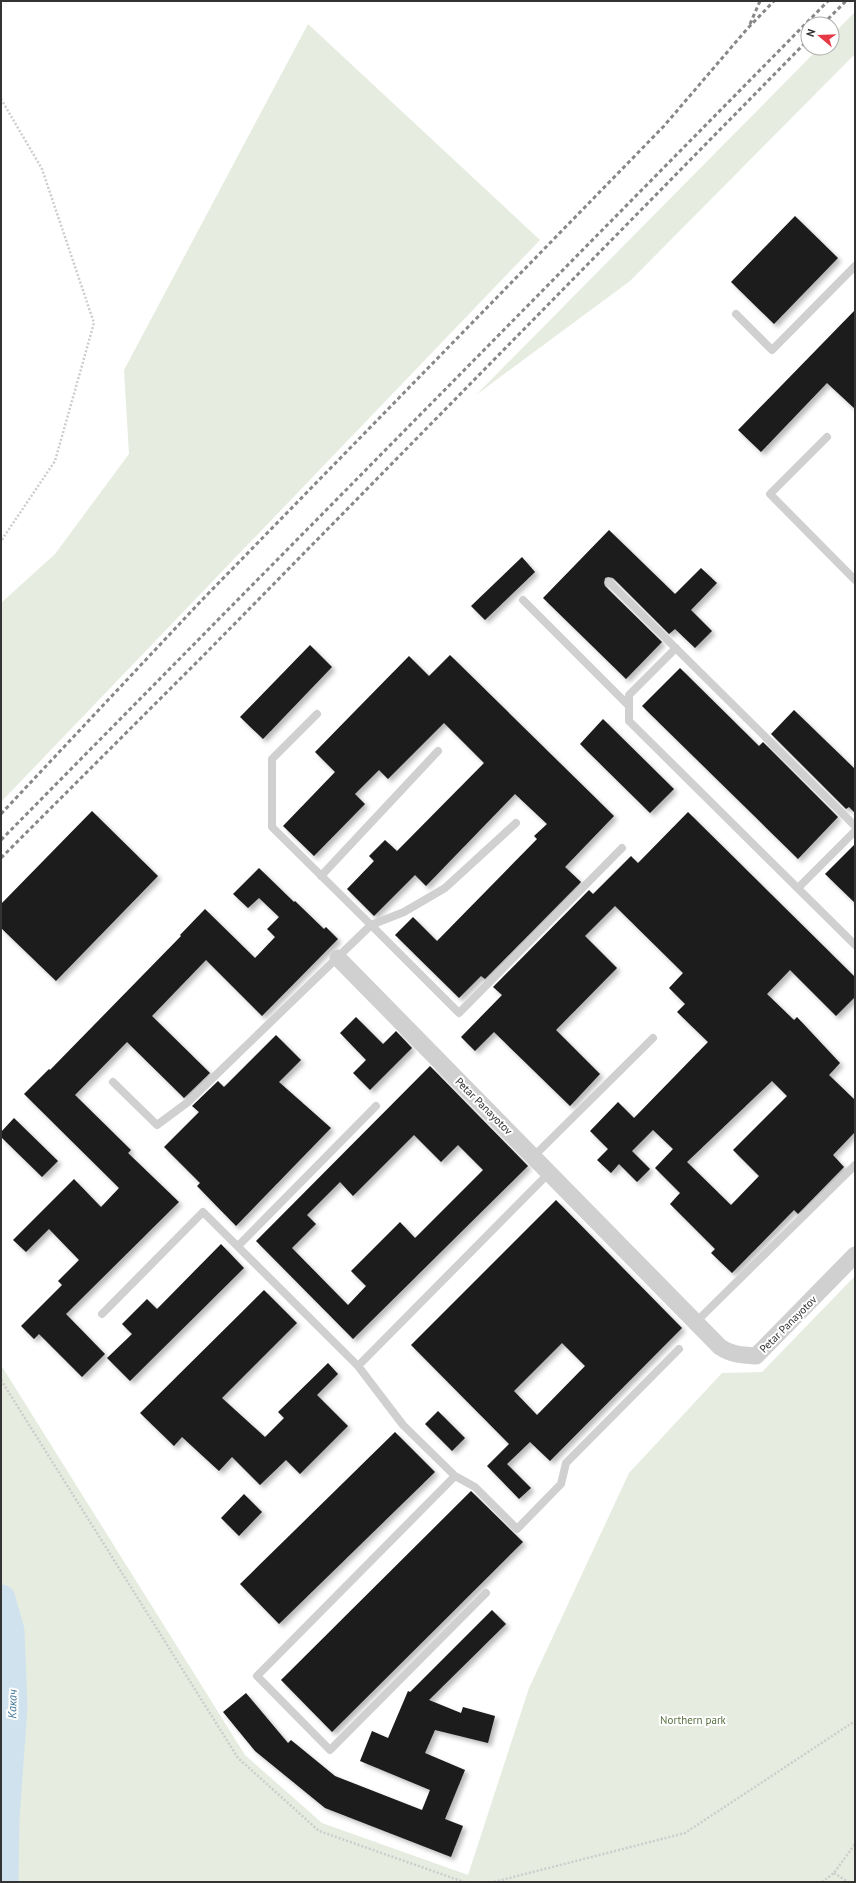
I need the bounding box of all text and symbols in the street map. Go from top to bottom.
north arrow [800,16,840,56]
text: N [803,27,818,38]
street label: Petar Panayotov [452,1074,516,1138]
street label: Petar Panayotov [756,1292,820,1356]
water label: Какач [4,1689,20,1719]
park label: Northern park [660,1713,727,1727]

